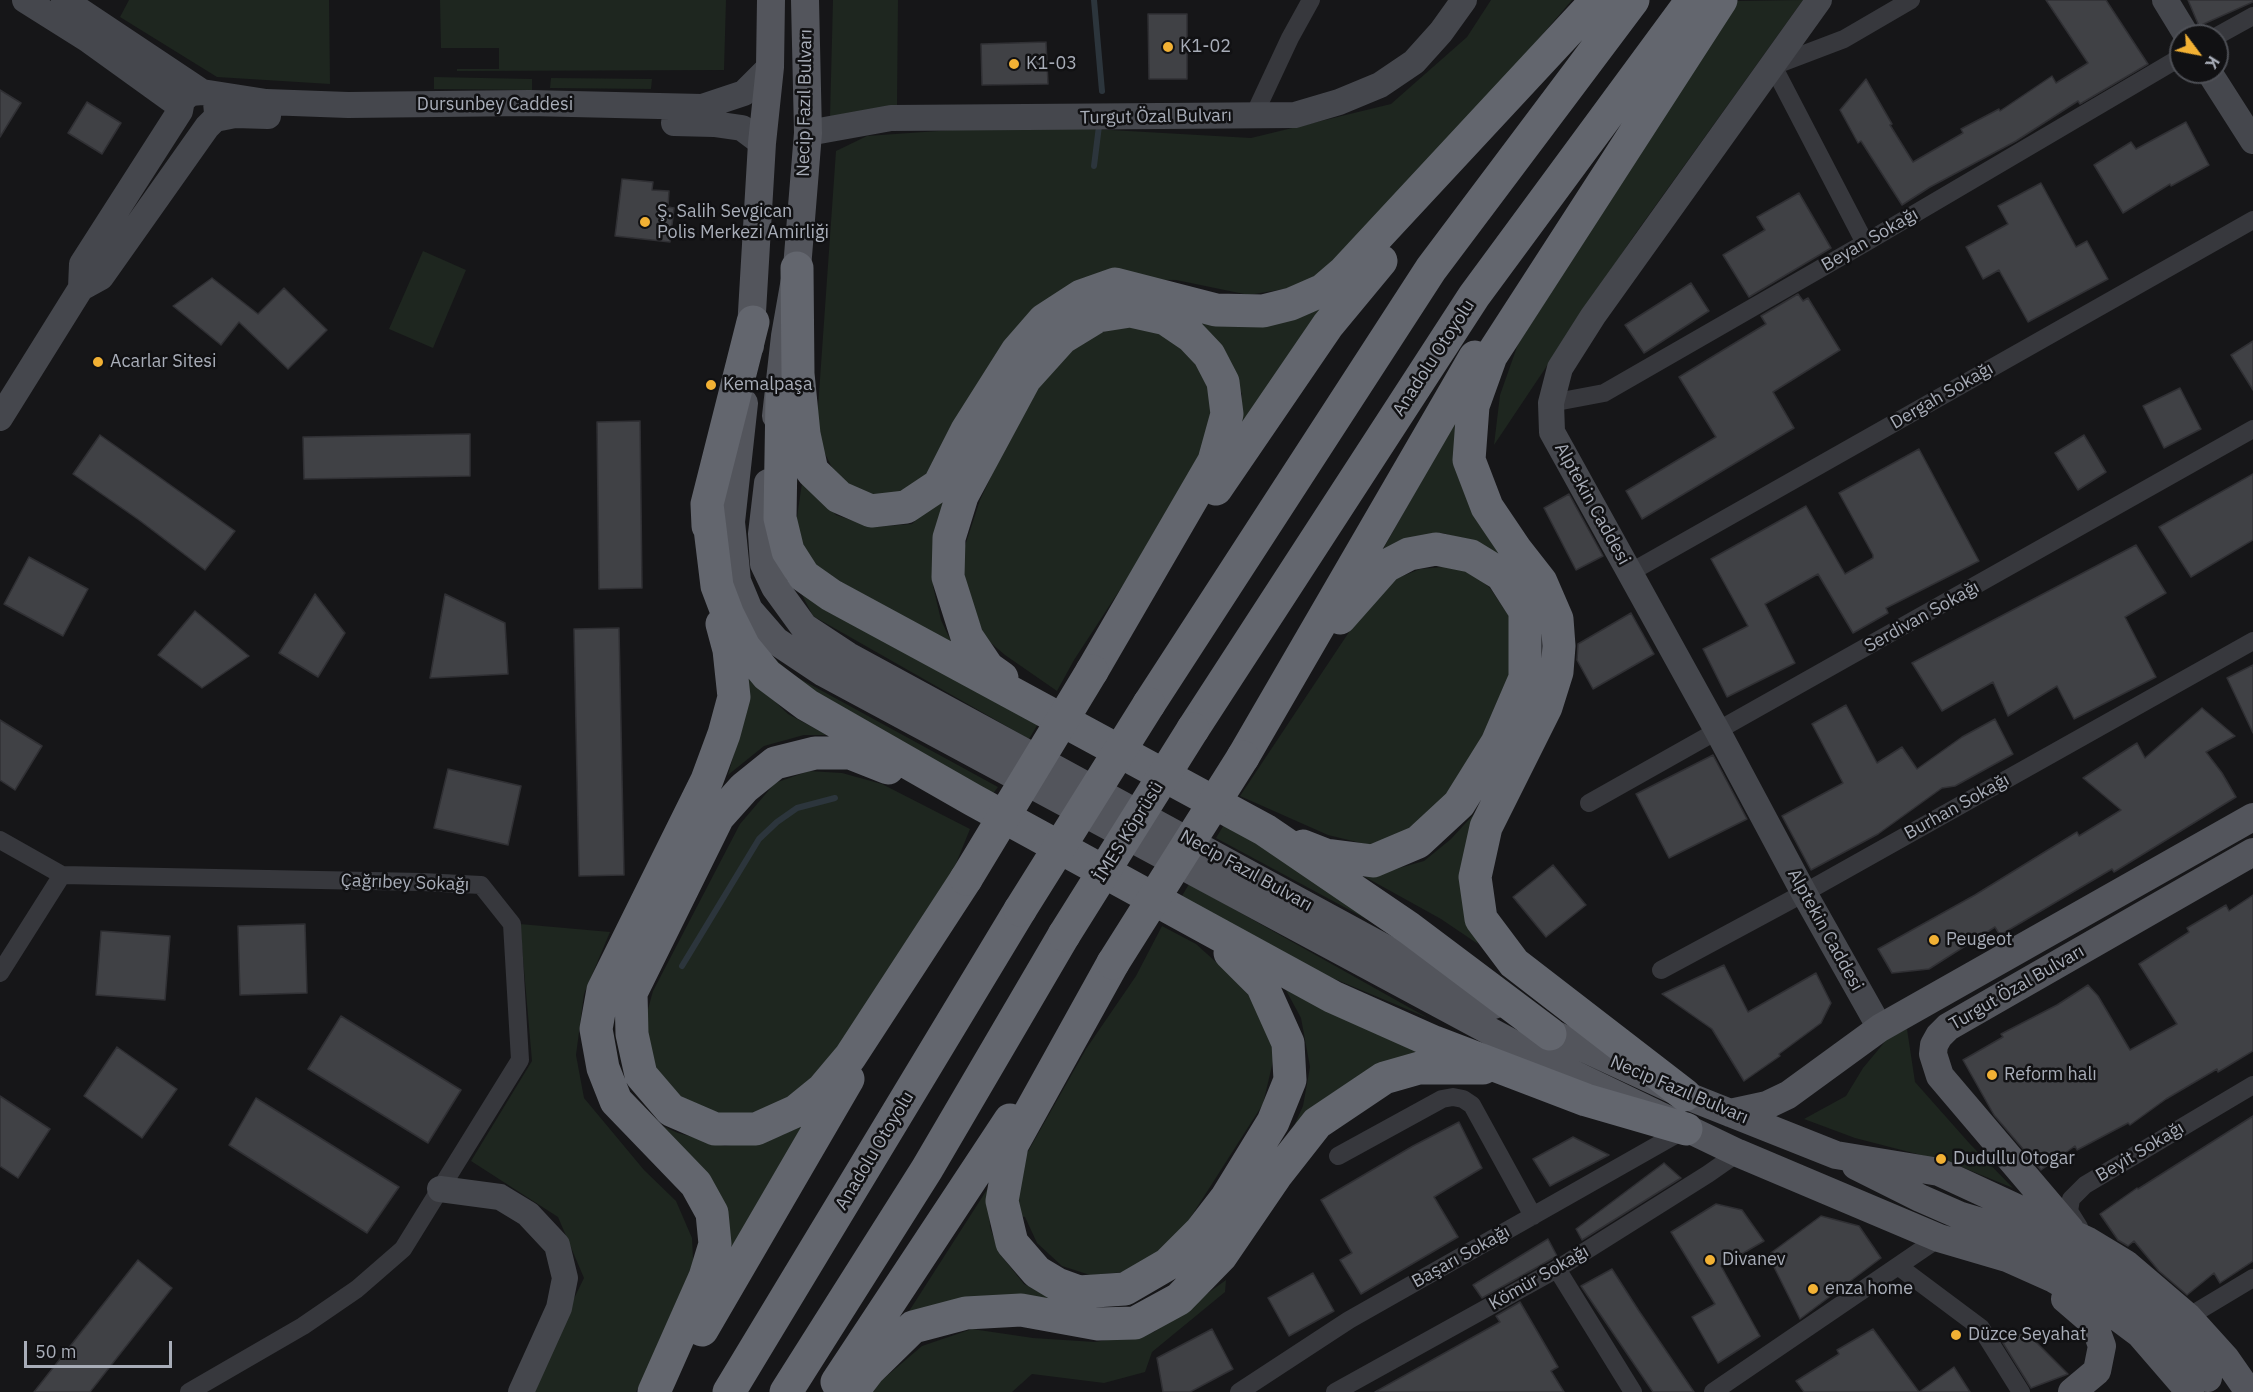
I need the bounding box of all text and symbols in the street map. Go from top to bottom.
north arrow [2169,24,2229,84]
street label: Necip Fazıl Bulvarı [793,29,817,177]
place label: K1-02 [1180,36,1231,58]
marker: K1-02 [1161,40,1175,54]
text: K [2201,52,2224,72]
place label: K1-03 [1026,53,1077,75]
marker: K1-03 [1007,57,1021,71]
street label: Dursunbey Caddesi [417,94,573,116]
street label: Turgut Özal Bulvarı [1080,105,1232,129]
place label: Ş. Salih Sevgican Polis Merkezi Amirliği [657,201,829,244]
street label: Beyan Sokağı [1818,204,1922,276]
marker: Ş. Salih Sevgican Polis Merkezi Amirliği [638,215,652,229]
street label: Anadolu Otoyolu [1388,296,1480,420]
place label: Acarlar Sitesi [110,351,217,373]
marker: Acarlar Sitesi [91,355,105,369]
street label: Dergah Sokağı [1887,358,1997,434]
place label: Kemalpaşa [723,374,812,396]
marker: Kemalpaşa [704,378,718,392]
street label: Alptekin Caddesi [1550,439,1634,569]
street label: Serdivan Sokağı [1861,576,1983,658]
street label: Burhan Sokağı [1901,769,2013,845]
street label: İMES Köprüsü [1090,778,1168,886]
street label: Necip Fazıl Bulvarı [1176,826,1316,916]
street label: Alptekin Caddesi [1783,865,1867,995]
street label: Çağrıbey Sokağı [340,870,470,896]
place label: Peugeot [1946,929,2012,951]
marker: Peugeot [1927,933,1941,947]
street label: Turgut Özal Bulvarı [1946,941,2088,1035]
street label: Necip Fazıl Bulvarı [1607,1051,1751,1129]
place label: Reform halı [2004,1064,2097,1086]
marker: Reform halı [1985,1068,1999,1082]
street label: Anadolu Otoyolu [831,1088,919,1214]
street label: Beyit Sokağı [2092,1117,2188,1187]
place label: Dudullu Otogar [1953,1148,2075,1170]
marker: Dudullu Otogar [1934,1152,1948,1166]
street label: Başarı Sokağı [1408,1221,1514,1293]
street label: Kömür Sokağı [1485,1241,1593,1315]
place label: Divanev [1722,1249,1786,1271]
marker: Divanev [1703,1253,1717,1267]
place label: enza home [1825,1278,1913,1300]
marker: enza home [1806,1282,1820,1296]
place label: Düzce Seyahat [1968,1324,2086,1346]
marker: Düzce Seyahat [1949,1328,1963,1342]
scale bar [27,1329,176,1367]
text: 50 m [35,1340,77,1363]

